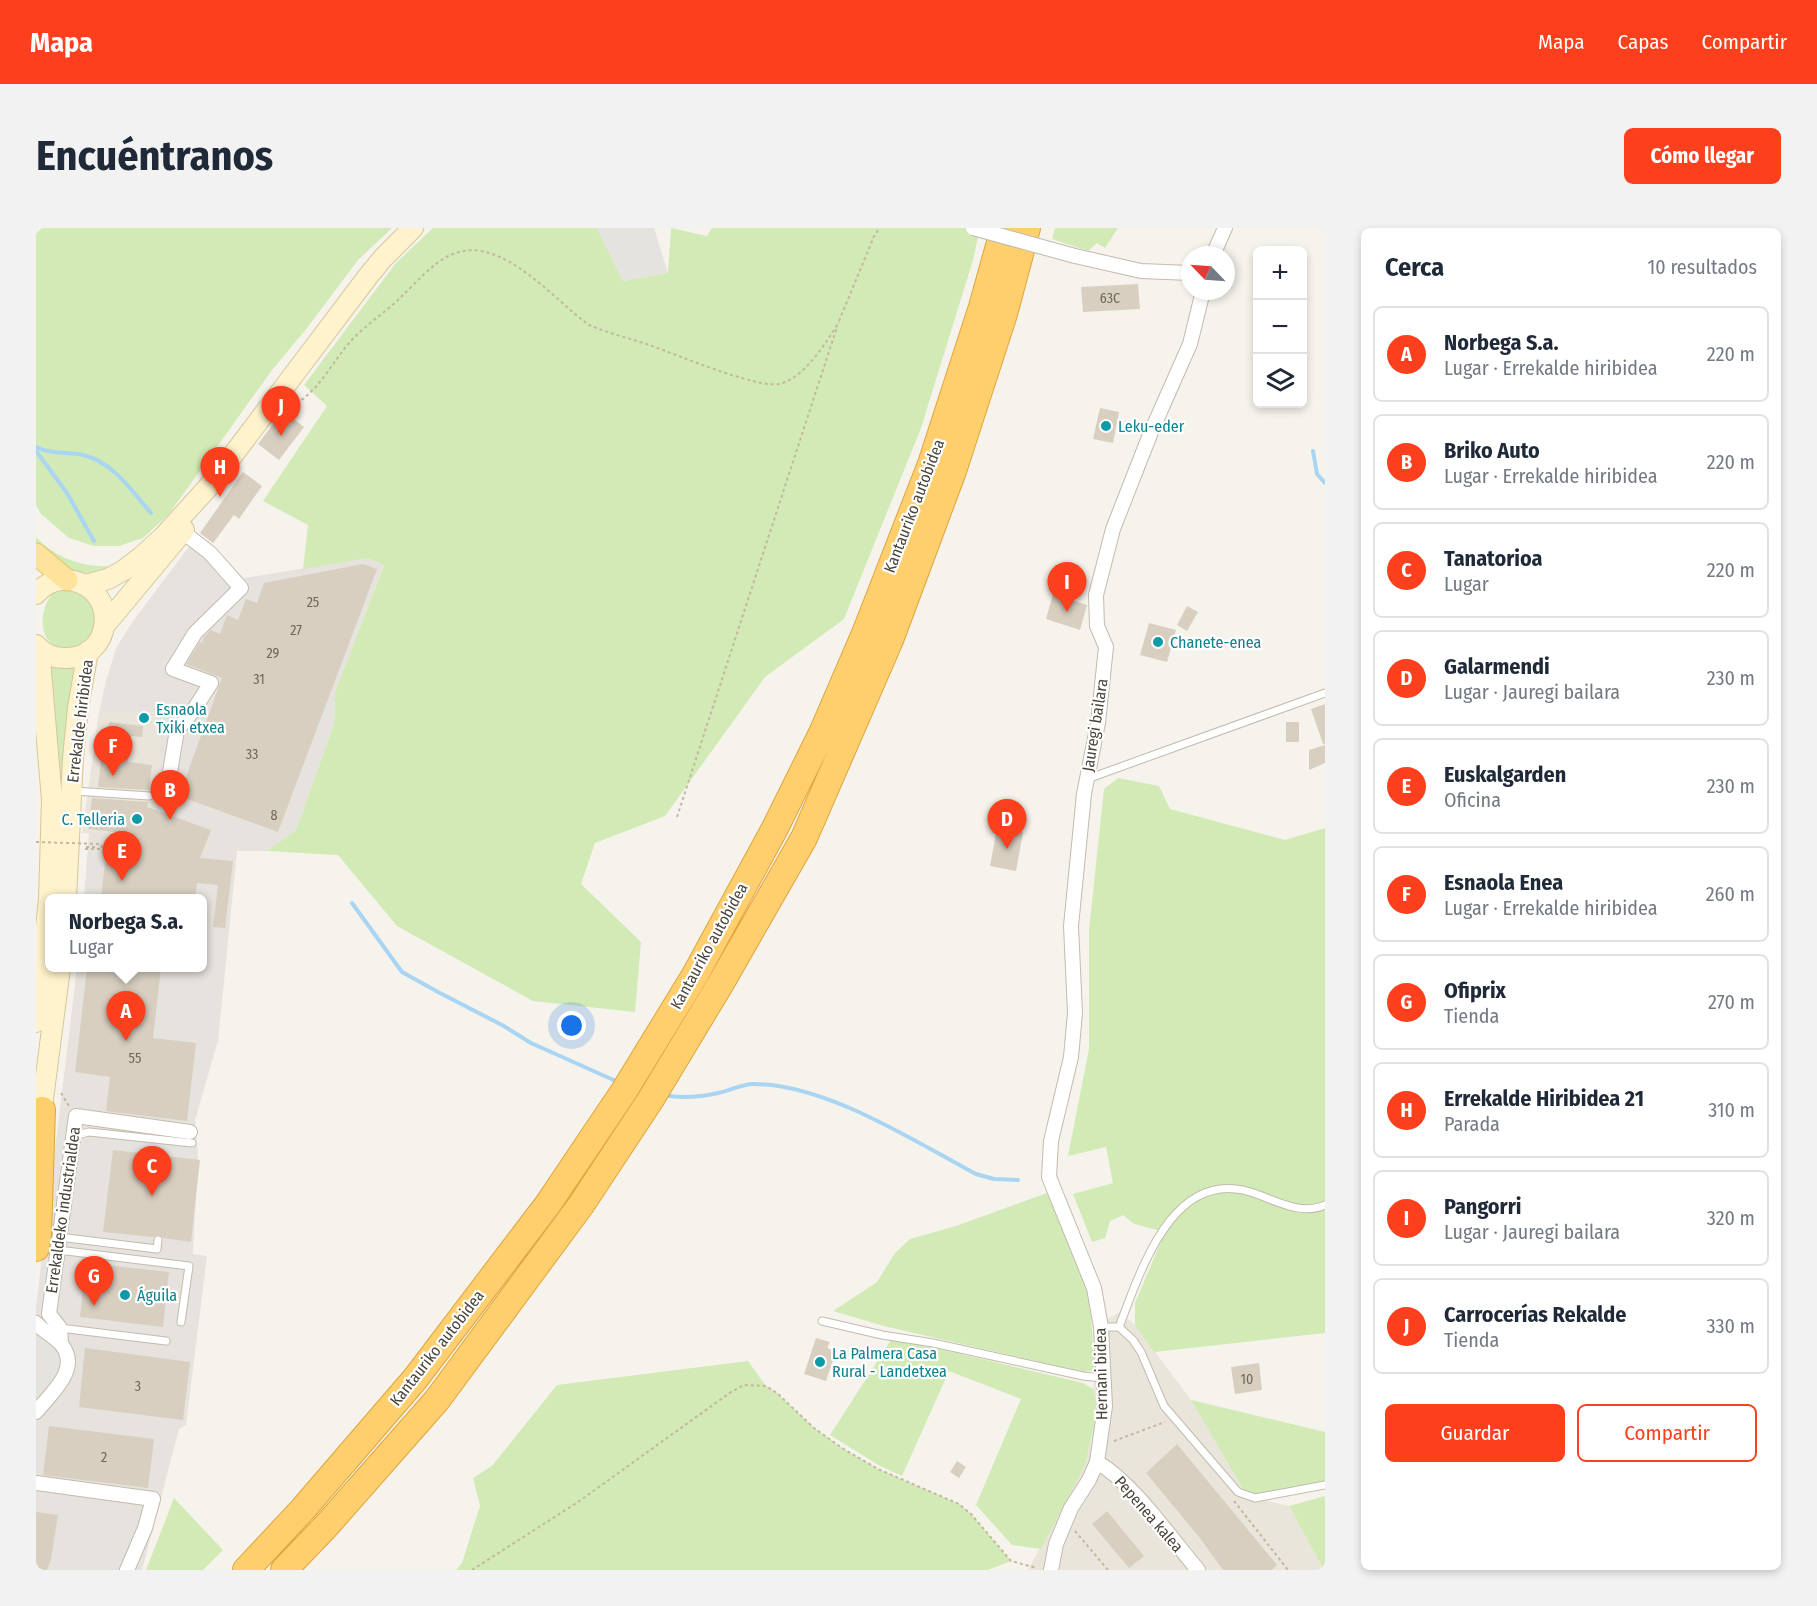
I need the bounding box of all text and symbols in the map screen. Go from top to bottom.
text: Mapa [30,26,93,59]
text: Mapa [1538,29,1585,55]
text: Capas [1618,29,1668,55]
text: Compartir [1701,29,1787,55]
button: Cómo llegar [1624,128,1781,184]
text: Encuéntranos [36,131,273,181]
north arrow [1181,246,1235,300]
map controls [1253,246,1307,408]
button: + [1253,246,1307,300]
text: Cerca [1385,252,1444,283]
text: 10 resultados [1648,255,1757,279]
house number: 63C [1100,290,1120,307]
button: − [1253,300,1307,354]
text: Norbega S.a. [1444,329,1558,356]
text: A [1401,342,1412,366]
text: 220 m [1707,342,1755,366]
button: layers [1253,354,1307,408]
text: Lugar · Errekalde hiribidea [1444,356,1658,380]
pin: J [262,386,300,436]
place label: Leku-eder [1118,417,1185,436]
marker: Leku-eder [1099,419,1113,433]
street label: Kantauriko autobidea [880,436,948,575]
text: Briko Auto [1444,437,1540,464]
pin: H [200,448,240,497]
text: B [1401,450,1412,474]
text: 220 m [1707,450,1755,474]
text: Lugar · Errekalde hiribidea [1444,464,1658,488]
text: Tanatorioa [1444,545,1542,572]
text: C [1401,558,1412,582]
text: 220 m [1707,558,1755,582]
pin: I [1048,562,1086,612]
text: Lugar [1444,572,1489,596]
house number: 25 [307,594,319,611]
house number: 27 [290,622,302,639]
place label: Chanete-enea [1170,633,1261,652]
marker: Chanete-enea [1151,635,1165,649]
house number: 29 [267,645,280,662]
text: Galarmendi [1444,653,1550,680]
street label: Errekalde hiribidea [63,658,97,784]
text: D [1401,666,1412,690]
text: 230 m [1707,666,1755,690]
house number: 31 [253,671,265,688]
street label: Jauregi bailara [1078,677,1112,773]
text: Lugar · Jauregi bailara [1444,680,1620,704]
place label: Esnaola Txiki etxea [156,700,225,737]
marker: Esnaola Txiki etxea [137,711,151,725]
pin: F [94,726,133,776]
house number: 33 [246,746,258,763]
text: Euskalgarden [1444,761,1566,788]
pin: B [150,770,190,820]
text: E [1402,774,1411,798]
text: 230 m [1707,774,1755,798]
text: Oficina [1444,788,1501,812]
pin: D [988,800,1026,849]
house number: 8 [271,807,278,824]
place label: C. Telleria [62,810,125,829]
marker: C. Telleria [130,812,144,826]
pin: E [102,832,142,881]
text: Esnaola Enea [1444,869,1563,896]
street label: Kantauriko autobidea [666,879,752,1012]
text: F [1402,882,1411,906]
text: 260 m [1706,882,1755,906]
popup [45,894,207,972]
text: Lugar · Errekalde hiribidea [1444,896,1658,920]
text: Norbega S.a. [69,908,183,935]
text: Lugar [69,935,114,959]
text: Ofiprix [1444,977,1506,1004]
text: G [1401,990,1412,1014]
text: 270 m [1708,990,1755,1014]
pin: A [106,992,146,1041]
text: Tienda [1444,1004,1499,1028]
your location [557,1011,586,1040]
house number: 55 [129,1050,141,1067]
text: Errekalde Hiribidea 21 [1444,1085,1644,1112]
text: H [1400,1098,1413,1122]
text: 310 m [1708,1098,1755,1122]
text: Parada [1444,1112,1500,1136]
street label: Errekaldeko industrialdea [42,1125,84,1295]
pin: C [132,1146,172,1196]
text: Pangorri [1444,1193,1521,1220]
text: I [1404,1206,1409,1230]
text: 320 m [1707,1206,1755,1230]
text: Lugar · Jauregi bailara [1444,1220,1620,1244]
pin: G [74,1256,114,1306]
place label: Águila [137,1286,177,1305]
street label: Kantauriko autobidea [386,1286,488,1410]
marker: Águila [118,1288,132,1302]
text: Carrocerías Rekalde [1444,1301,1626,1328]
text: J [1404,1314,1409,1338]
text: 330 m [1706,1314,1755,1338]
street label: Hernani bidea [1091,1327,1111,1420]
text: Tienda [1444,1328,1499,1352]
place label: La Palmera Casa Rural - Landetxea [832,1344,947,1381]
marker: La Palmera Casa Rural - Landetxea [813,1355,827,1369]
house number: 10 [1241,1371,1253,1388]
house number: 3 [135,1378,141,1395]
button: Guardar [1385,1404,1565,1462]
button: Compartir [1577,1404,1757,1462]
house number: 2 [101,1449,107,1466]
street label: Pepenea kalea [1111,1472,1187,1556]

